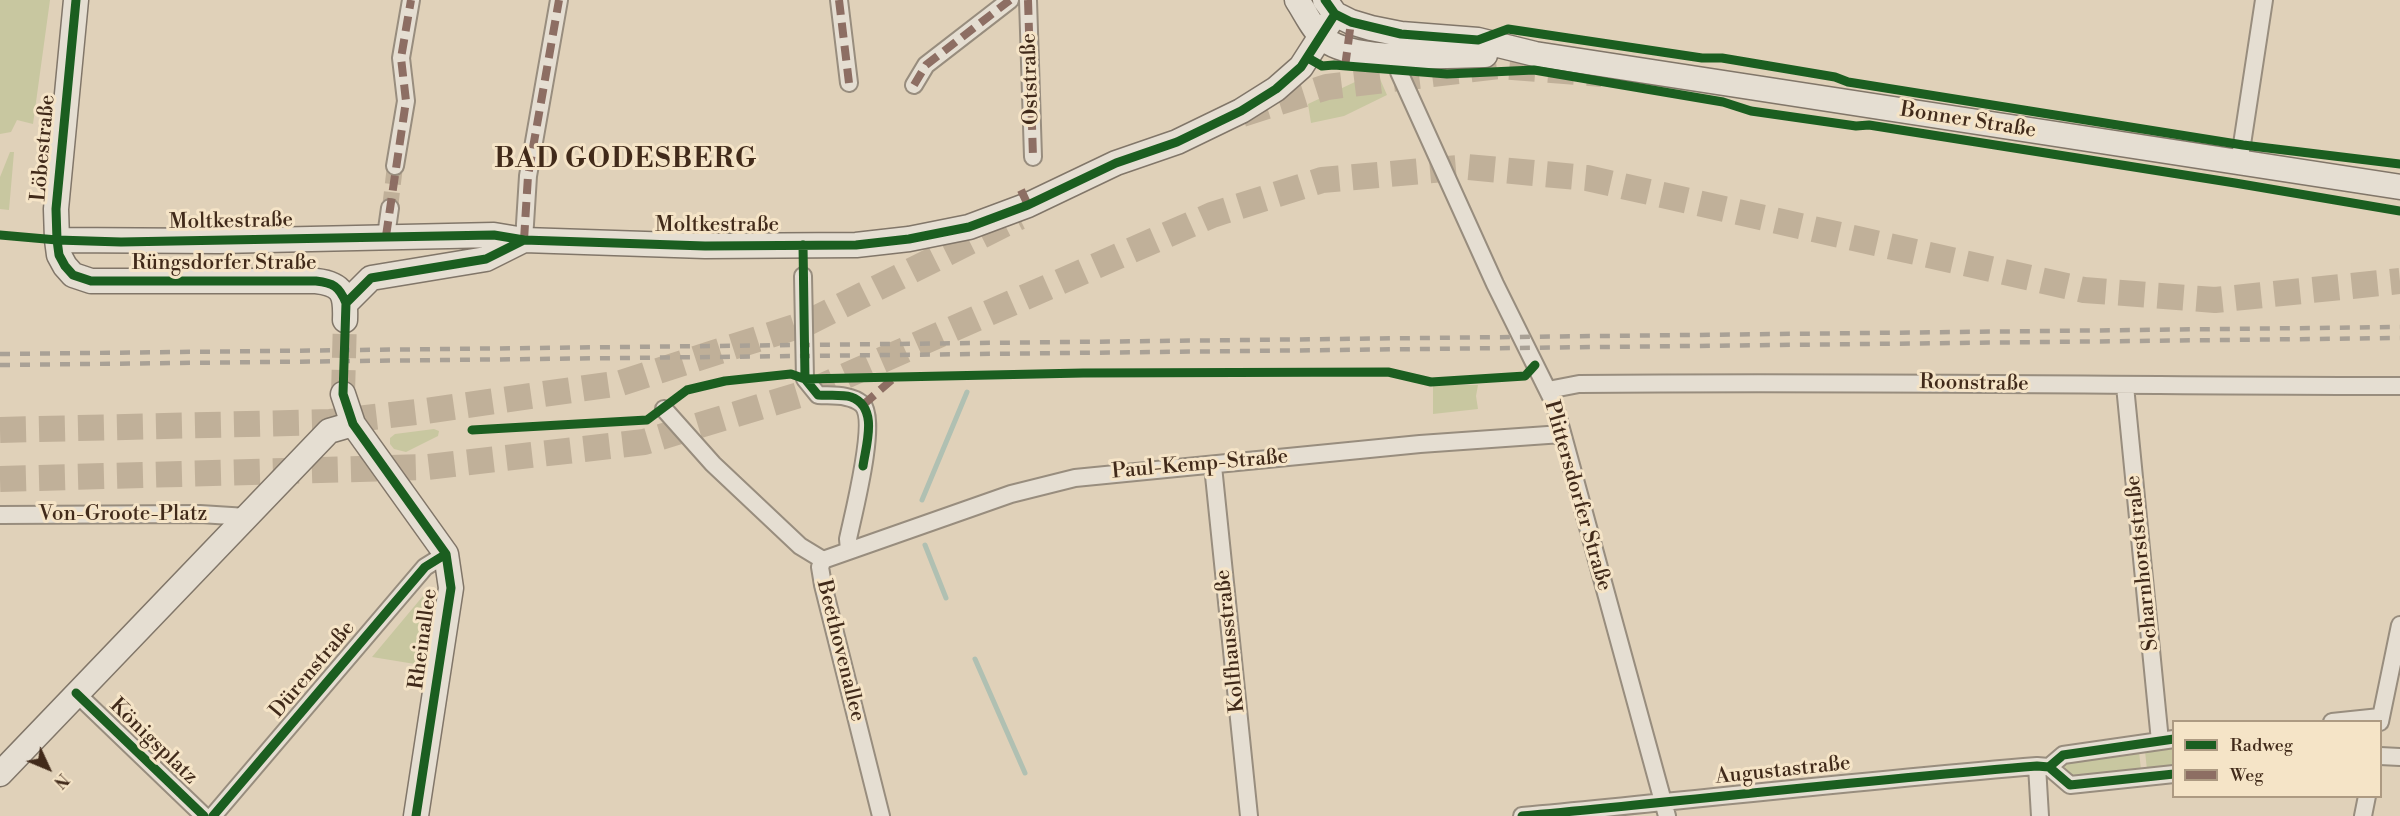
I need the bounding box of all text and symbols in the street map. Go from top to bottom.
street label: Oststraße [1017,33,1045,125]
street label: Löbestraße [27,94,61,202]
street label: Bonner Straße [1898,98,2038,144]
district label: BAD GODESBERG [494,145,758,177]
street label: Moltkestraße [169,208,293,236]
street label: Moltkestraße [655,213,779,239]
street label: Rüngsdorfer Straße [131,251,317,277]
street label: Roonstraße [1919,370,2029,398]
street label: Plittersdorfer Straße [1538,398,1616,594]
street label: Paul-Kemp-Straße [1111,445,1289,485]
street label: Scharnhorststraße [2121,474,2165,652]
street label: Von-Groote-Platz [39,502,207,528]
street label: Kolfhausstraße [1211,568,1251,714]
street label: Beethovenallee [810,578,870,724]
street label: Rheinallee [404,587,444,691]
street label: Dürenstraße [265,616,361,724]
street label: Königsplatz [104,694,202,790]
legend [2172,720,2382,798]
text: Radweg [2230,734,2293,757]
north arrow [18,738,78,798]
street label: Augustastraße [1714,751,1852,791]
text: Weg [2230,764,2264,787]
text: N [49,769,73,792]

